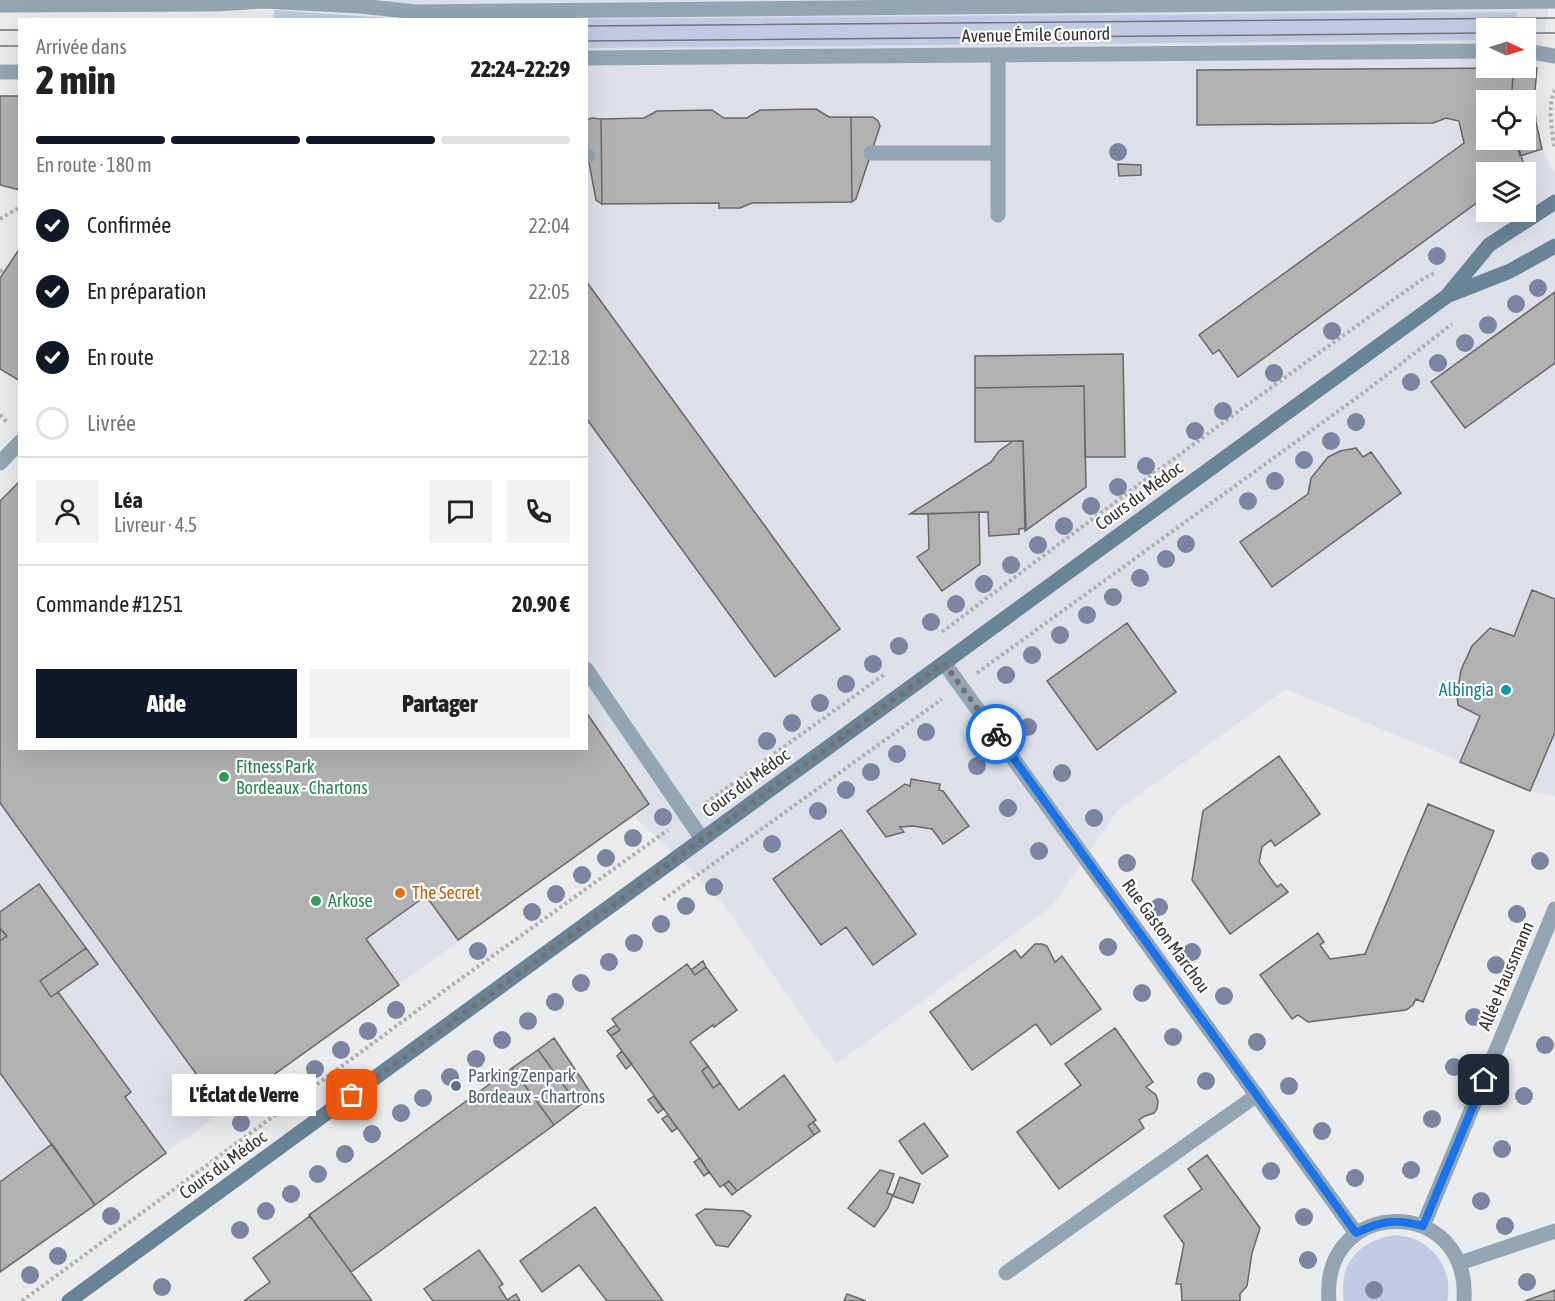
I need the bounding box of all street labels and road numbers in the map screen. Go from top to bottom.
street label: Avenue Émile Counord [962,23,1110,46]
street label: Cours du Médoc [1091,457,1187,534]
street label: Cours du Médoc [698,744,794,821]
street label: Rue Gaston Marchou [1118,875,1215,997]
street label: Allée Haussmann [1473,918,1538,1033]
street label: Cours du Médoc [175,1126,271,1203]

